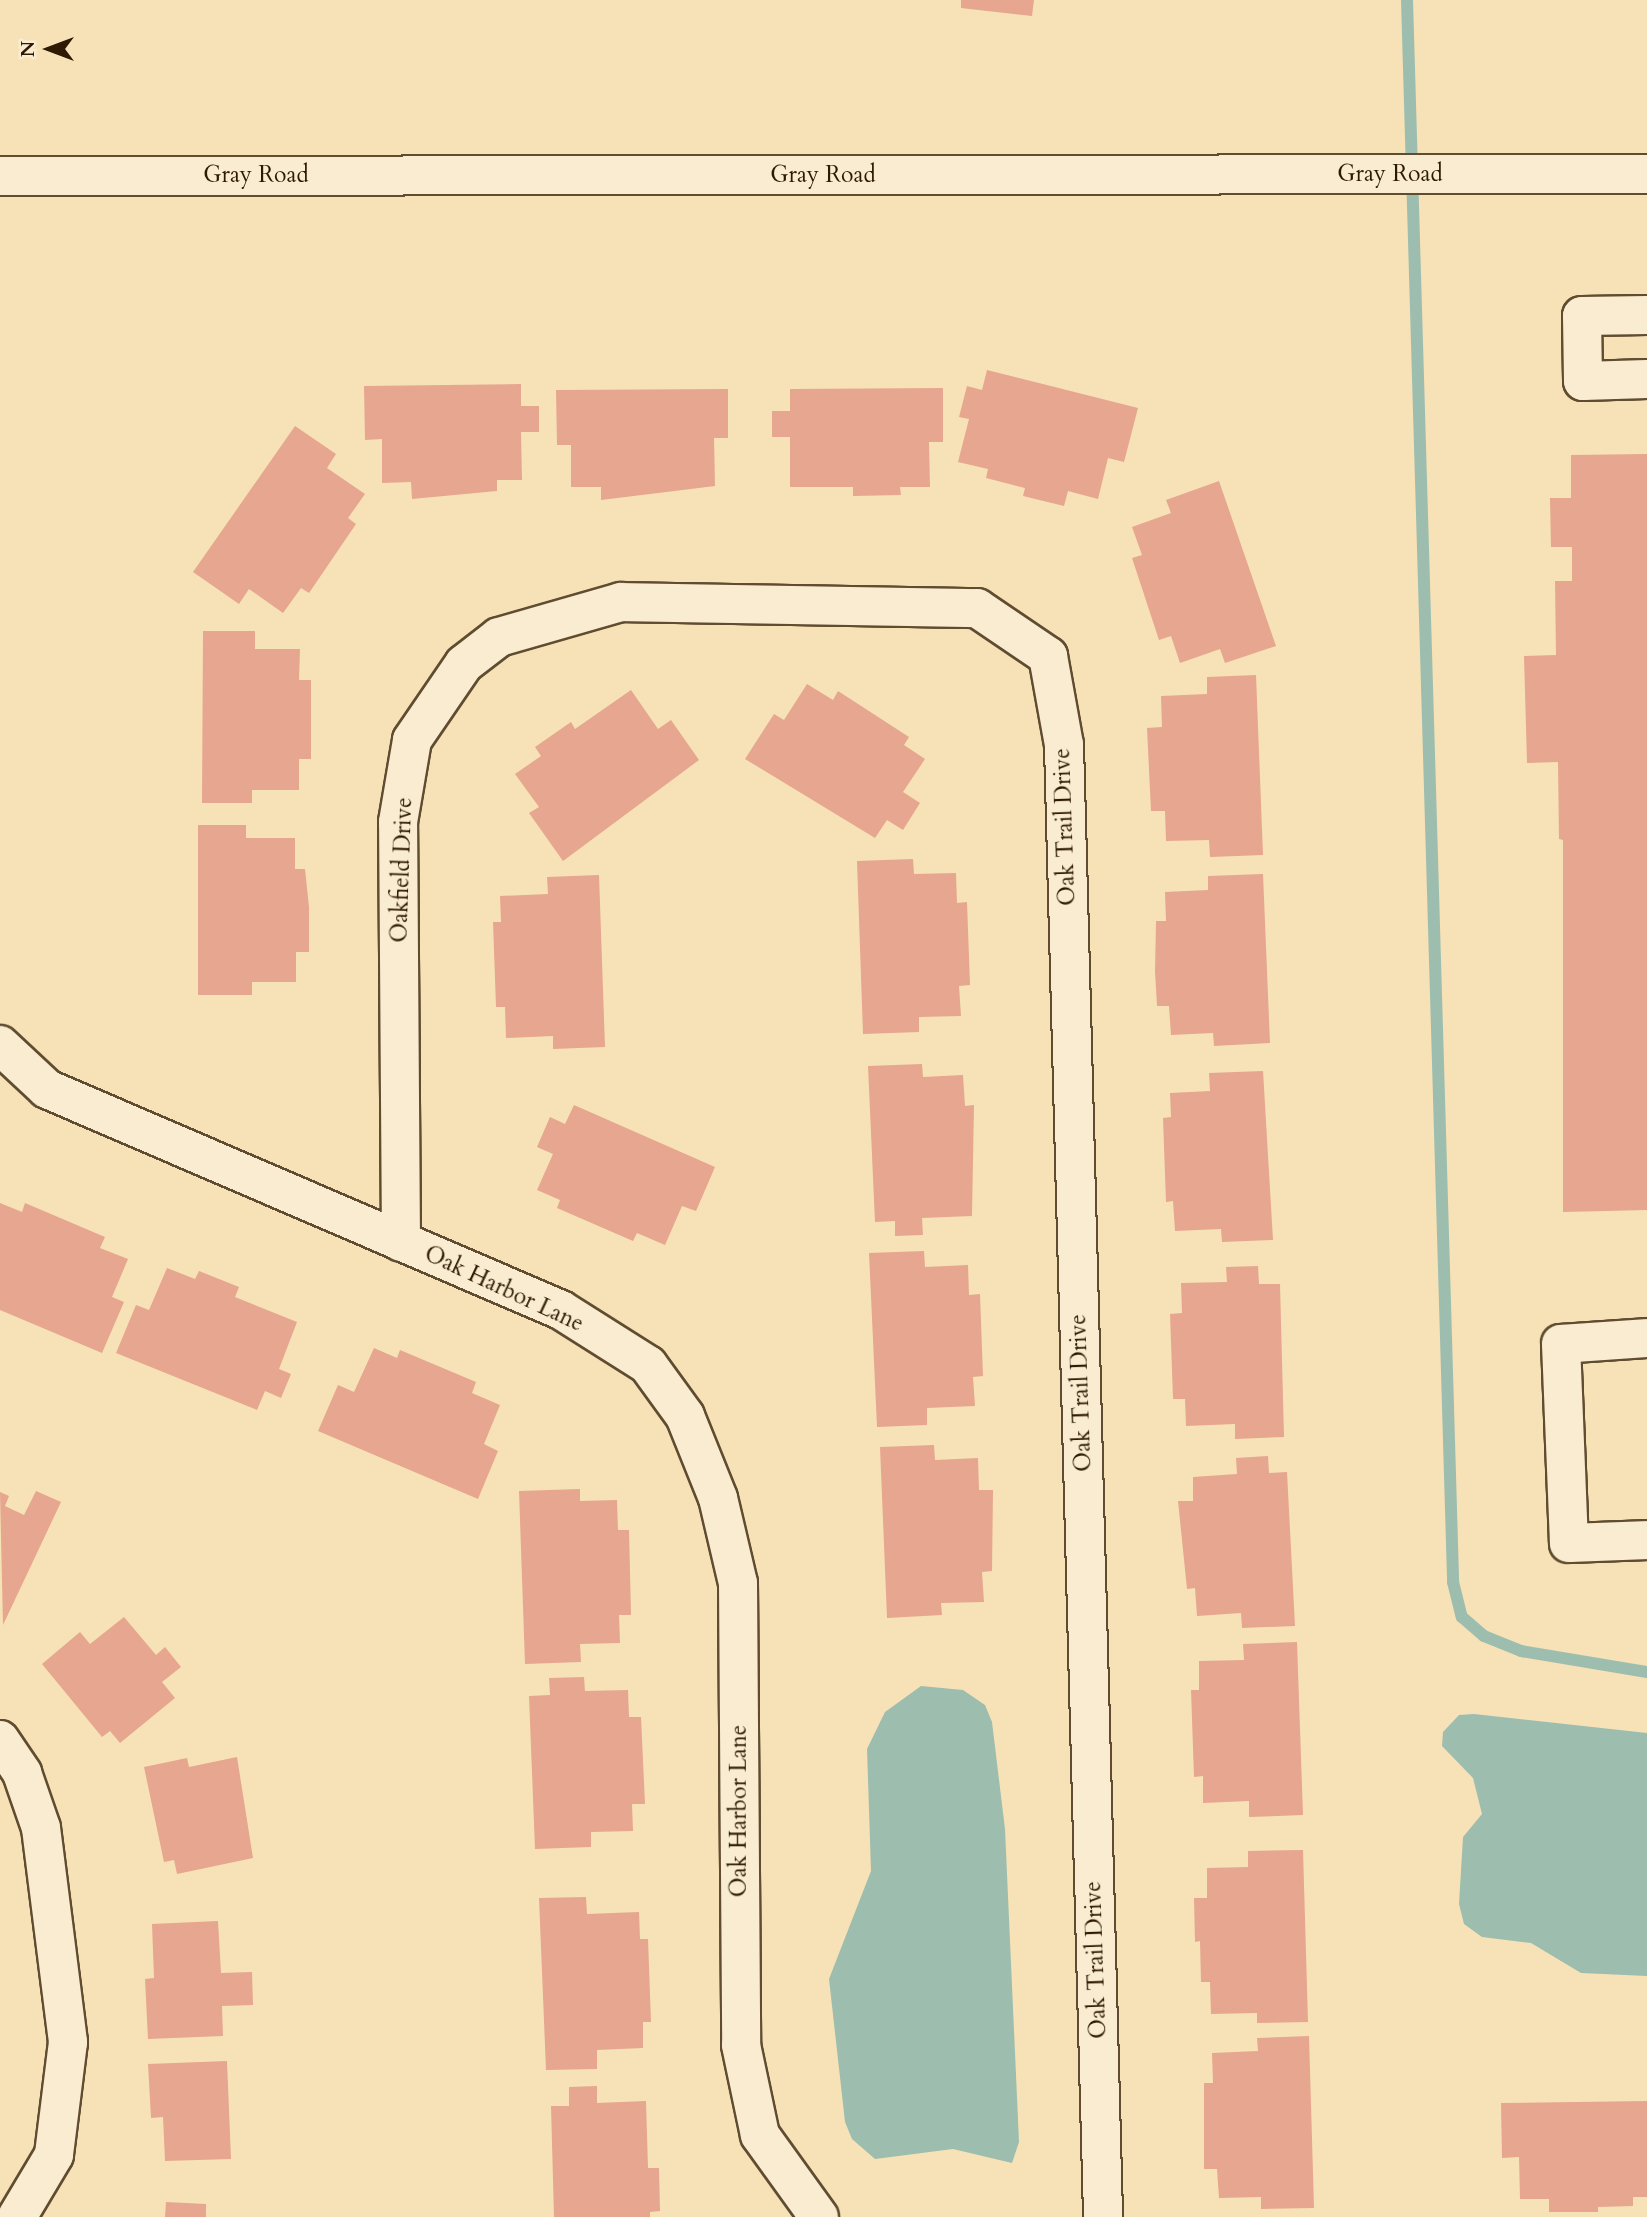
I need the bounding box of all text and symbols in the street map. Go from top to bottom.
north arrow [14,14,84,84]
text: N [15,41,41,57]
street label: Gray Road [1337,160,1443,188]
street label: Gray Road [203,161,309,189]
street label: Gray Road [770,161,876,189]
street label: Oak Trail Drive [1048,748,1082,906]
street label: Oakfield Drive [386,797,418,943]
street label: Oak Harbor Lane [420,1240,588,1338]
street label: Oak Trail Drive [1064,1314,1098,1472]
street label: Oak Harbor Lane [725,1725,753,1897]
street label: Oak Trail Drive [1079,1881,1113,2039]

